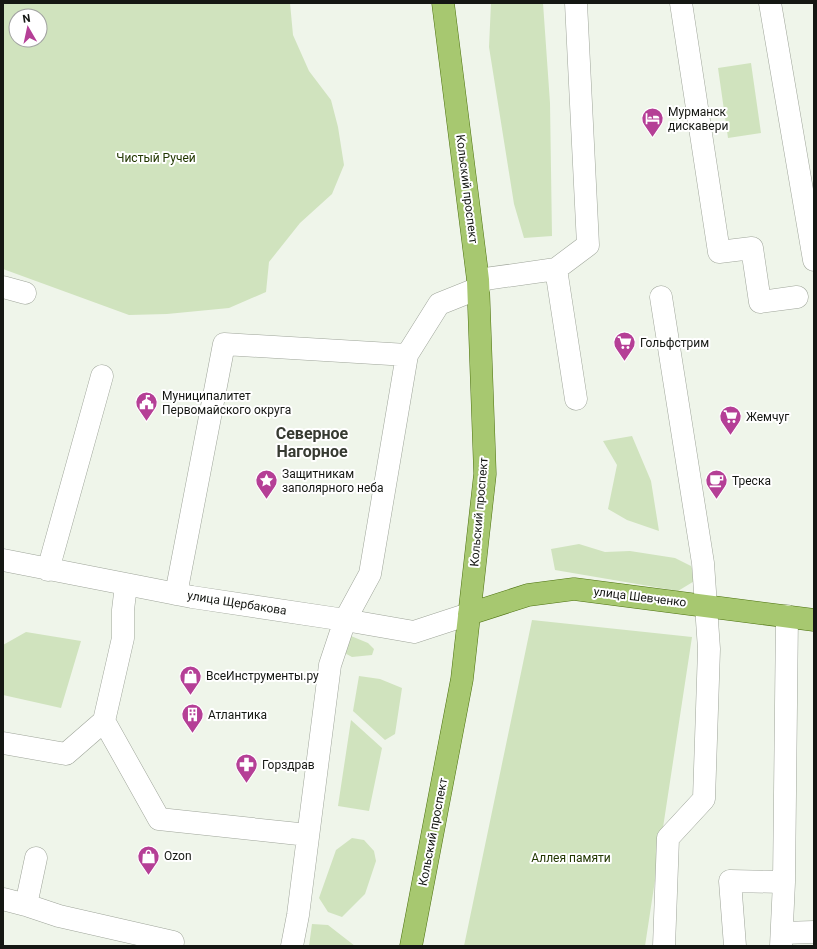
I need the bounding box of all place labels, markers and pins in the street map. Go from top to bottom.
place label: Мурманск дискавери [668,105,728,133]
hotel icon: Мурманск дискавери [640,106,666,139]
supermarket icon: Гольфстрим [611,330,637,363]
place label: Гольфстрим [640,336,709,350]
place label: Муниципалитет Первомайского округа [162,389,291,417]
public building icon: Муниципалитет Первомайского округа [133,390,159,423]
supermarket icon: Жемчуг [718,404,744,437]
place label: Жемчуг [746,410,789,424]
place label: Защитникам заполярного неба [282,467,384,495]
place icon: Защитникам заполярного неба [254,468,280,501]
cafe icon: Треска [703,468,729,501]
place label: Треска [732,474,771,488]
shop icon: ВсеИнструменты.ру [178,663,204,696]
place label: ВсеИнструменты.ру [206,669,319,683]
building icon: Атлантика [180,702,206,735]
place label: Атлантика [208,708,267,722]
pharmacy icon: Горздрав [233,752,259,785]
place label: Горздрав [262,758,315,772]
shop icon: Ozon [135,843,161,876]
place label: Ozon [164,849,192,863]

